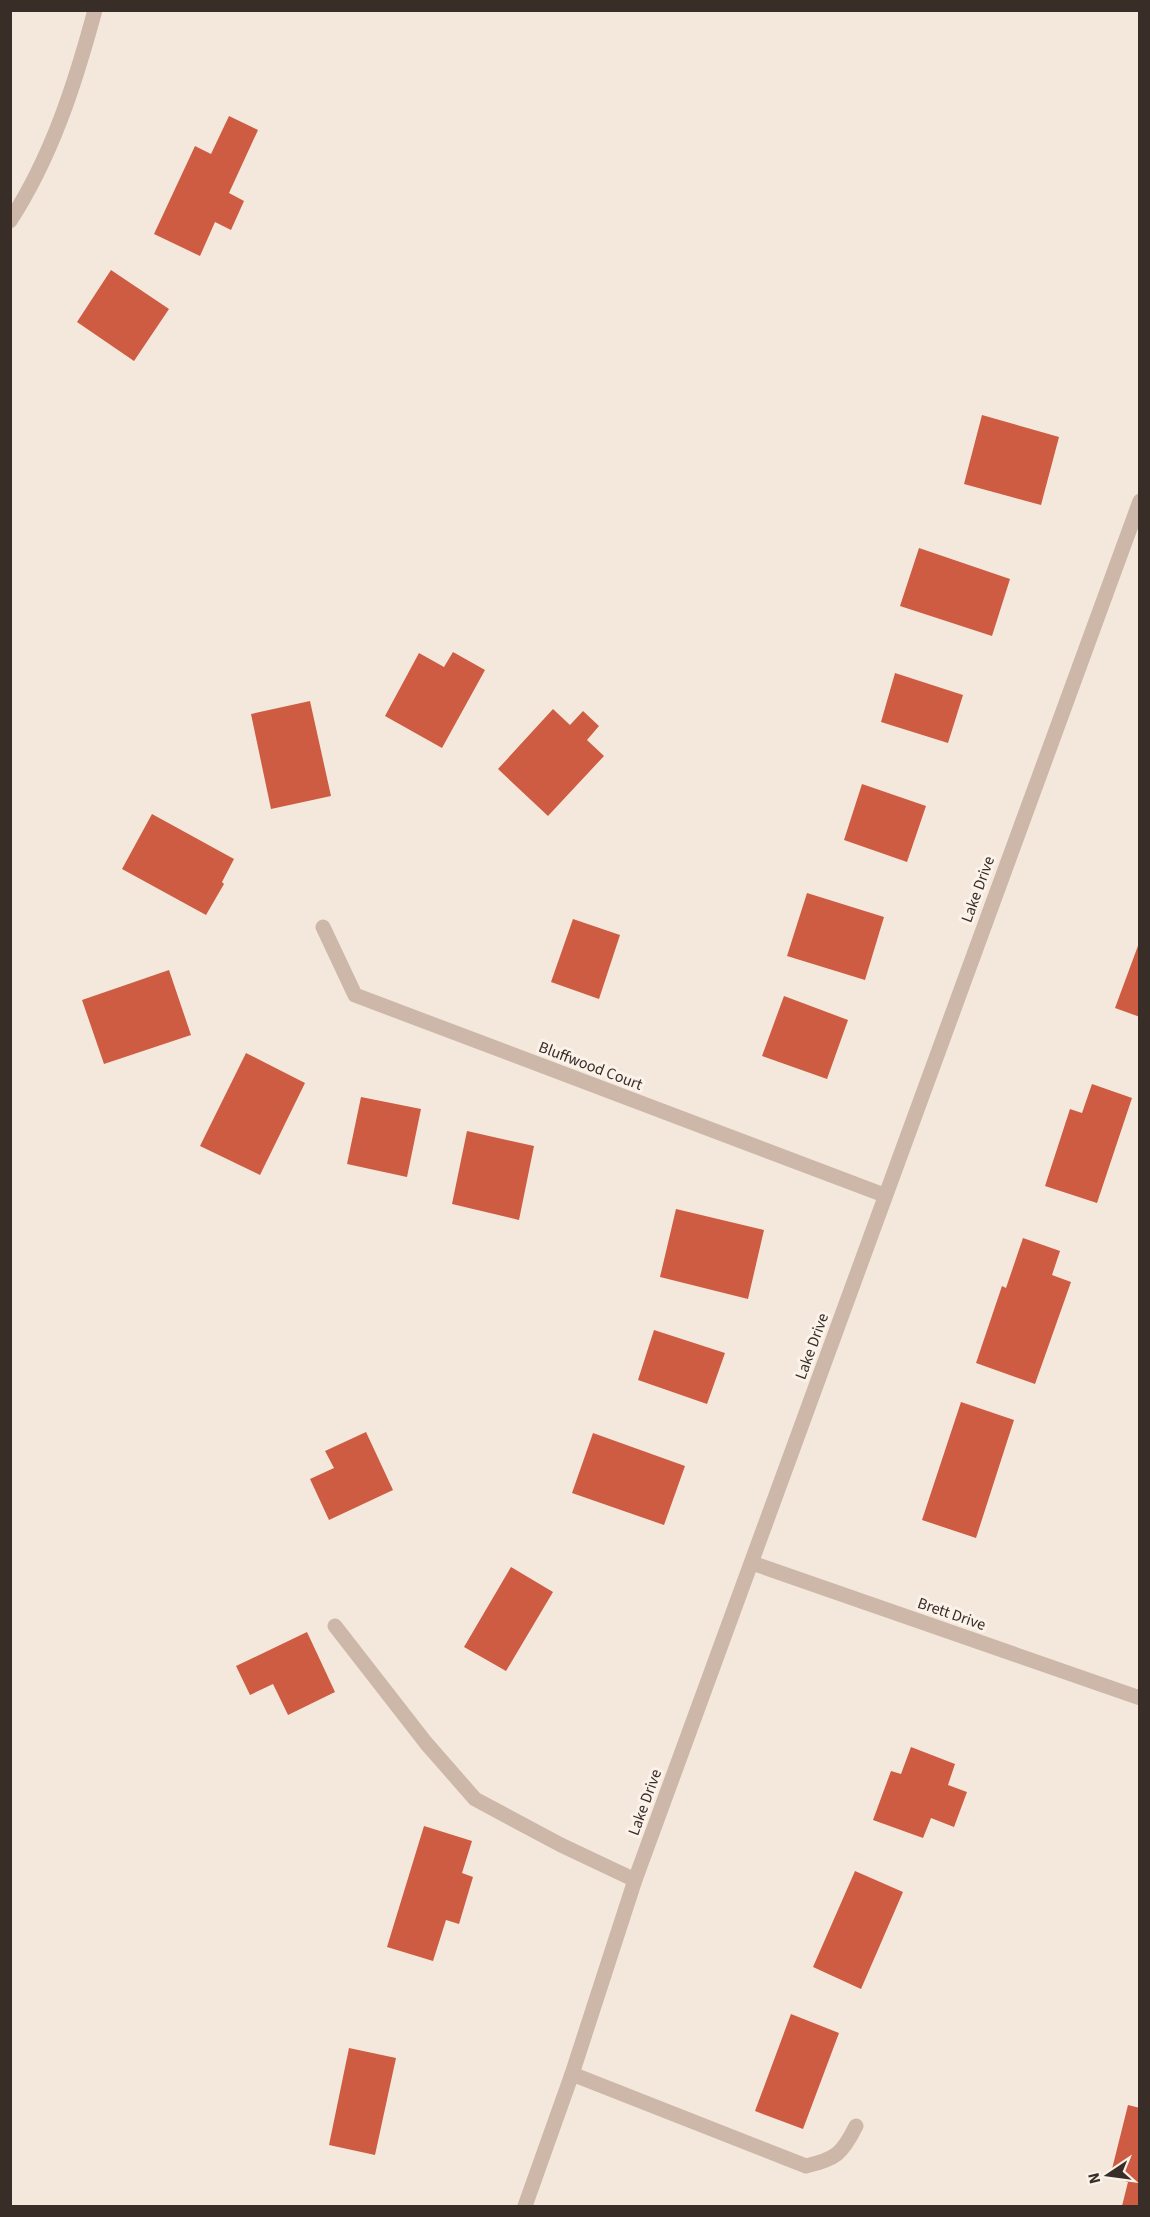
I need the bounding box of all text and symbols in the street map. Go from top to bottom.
street label: Lake Drive [956,853,1000,926]
street label: Bluffwood Court [535,1036,646,1096]
street label: Lake Drive [790,1310,834,1383]
street label: Brett Drive [915,1592,989,1636]
street label: Lake Drive [623,1766,667,1839]
north arrow [1078,2145,1138,2205]
text: N [1082,2170,1106,2186]

